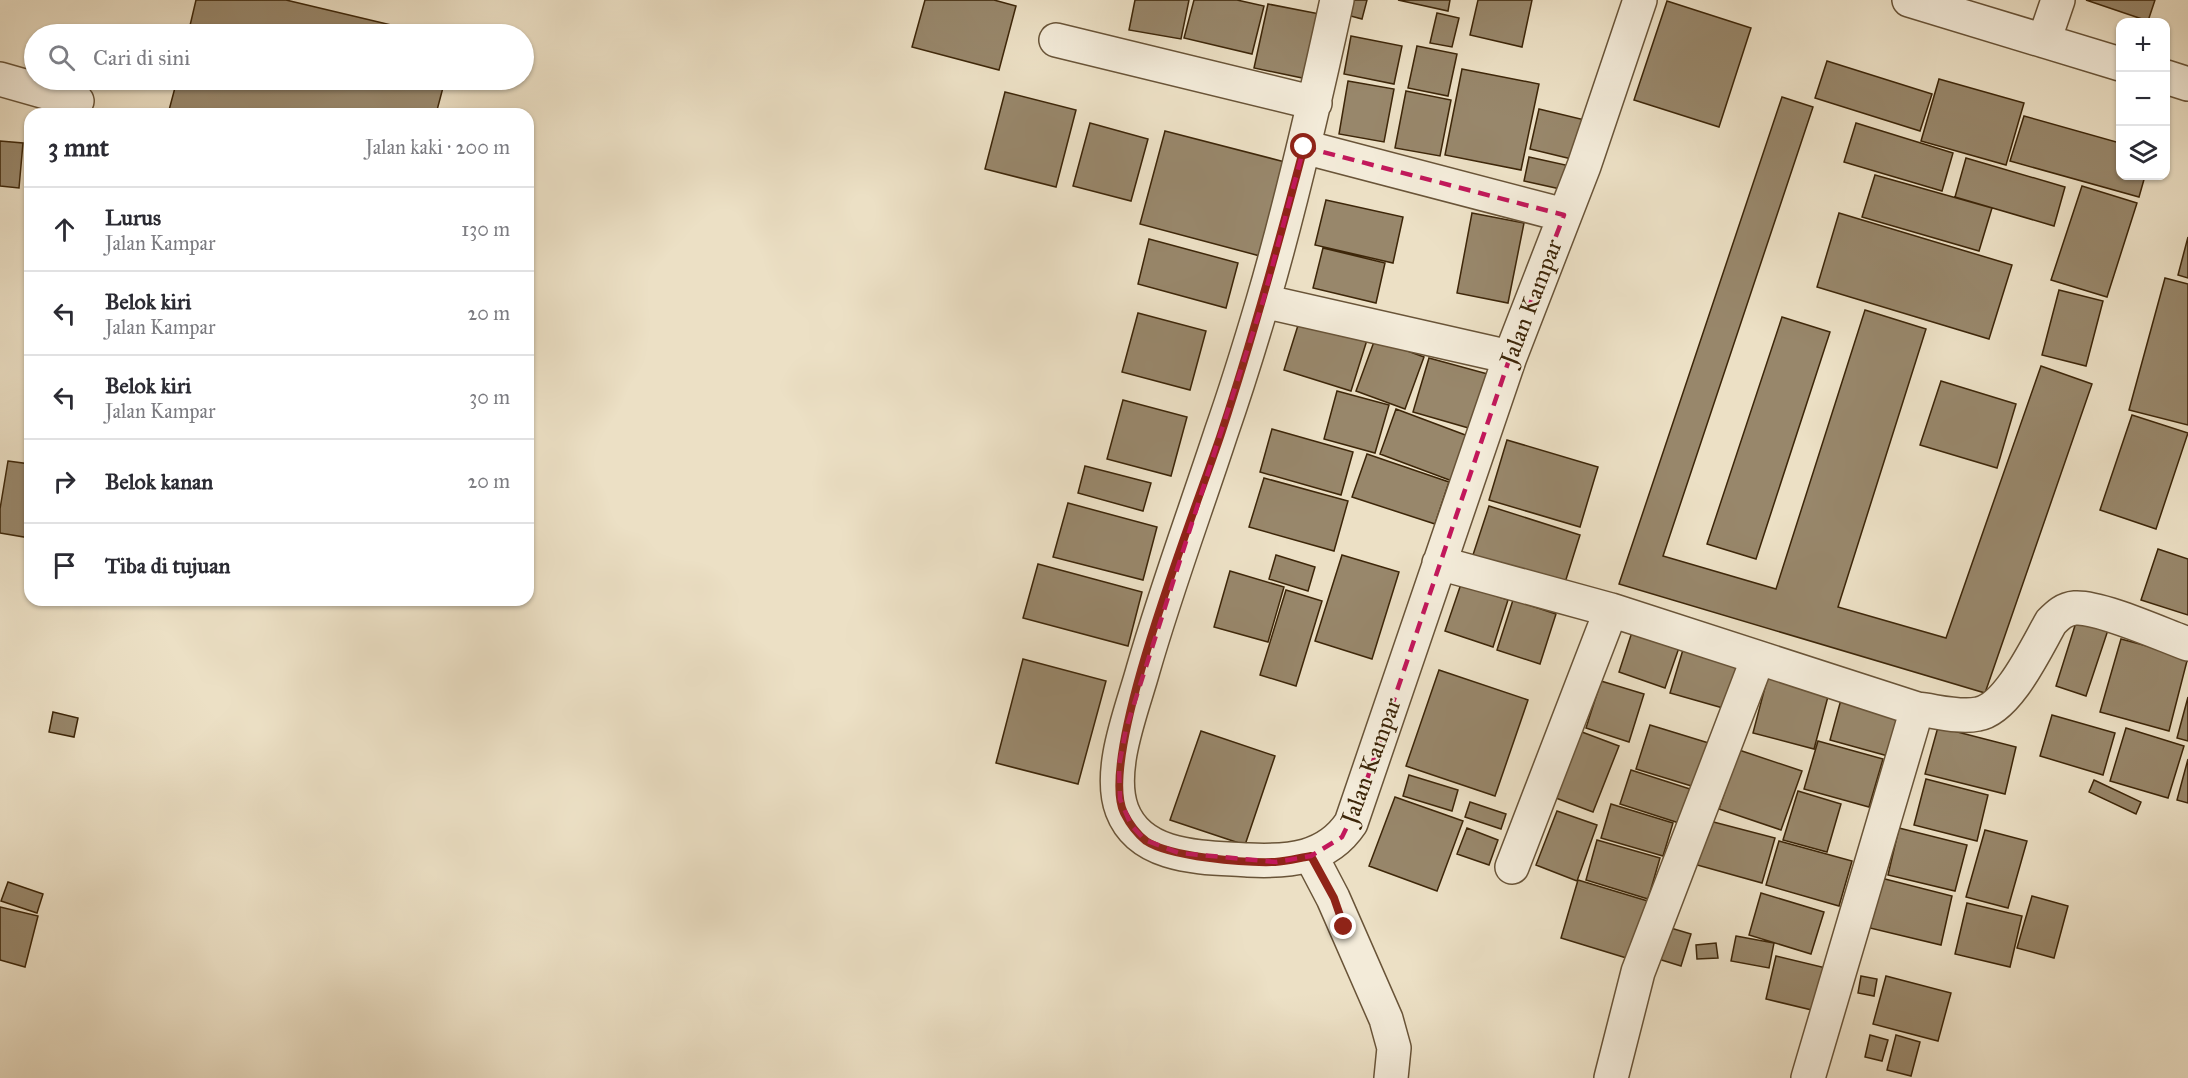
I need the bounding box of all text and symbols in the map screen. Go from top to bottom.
map controls [2116,18,2170,180]
button: + [2116,18,2170,72]
search box [24,24,534,90]
icon: search [45,41,78,74]
text: Cari di sini [93,44,190,71]
button: − [2116,72,2170,126]
button: layers [2116,126,2170,180]
text: 3 mnt [48,131,109,163]
route start [1290,133,1316,159]
text: Jalan kaki · 200 m [365,135,510,159]
text: Lurus [105,204,161,231]
icon: ahead [48,213,81,246]
text: 130 m [461,217,510,241]
text: Jalan Kampar [105,231,215,255]
street label: Jalan Kampar [1492,235,1569,372]
text: Belok kiri [105,288,191,315]
icon: left [48,297,81,330]
text: 20 m [467,301,510,325]
text: Jalan Kampar [105,315,215,339]
text: Belok kiri [105,372,191,399]
icon: left [48,381,81,414]
text: 30 m [469,385,510,409]
text: Jalan Kampar [105,399,215,423]
icon: right [48,465,81,498]
text: Belok kanan [105,468,213,495]
text: 20 m [467,469,510,493]
icon: arrive [48,549,81,582]
text: Tiba di tujuan [105,552,230,579]
street label: Jalan Kampar [1333,694,1408,831]
route end [1330,913,1356,939]

